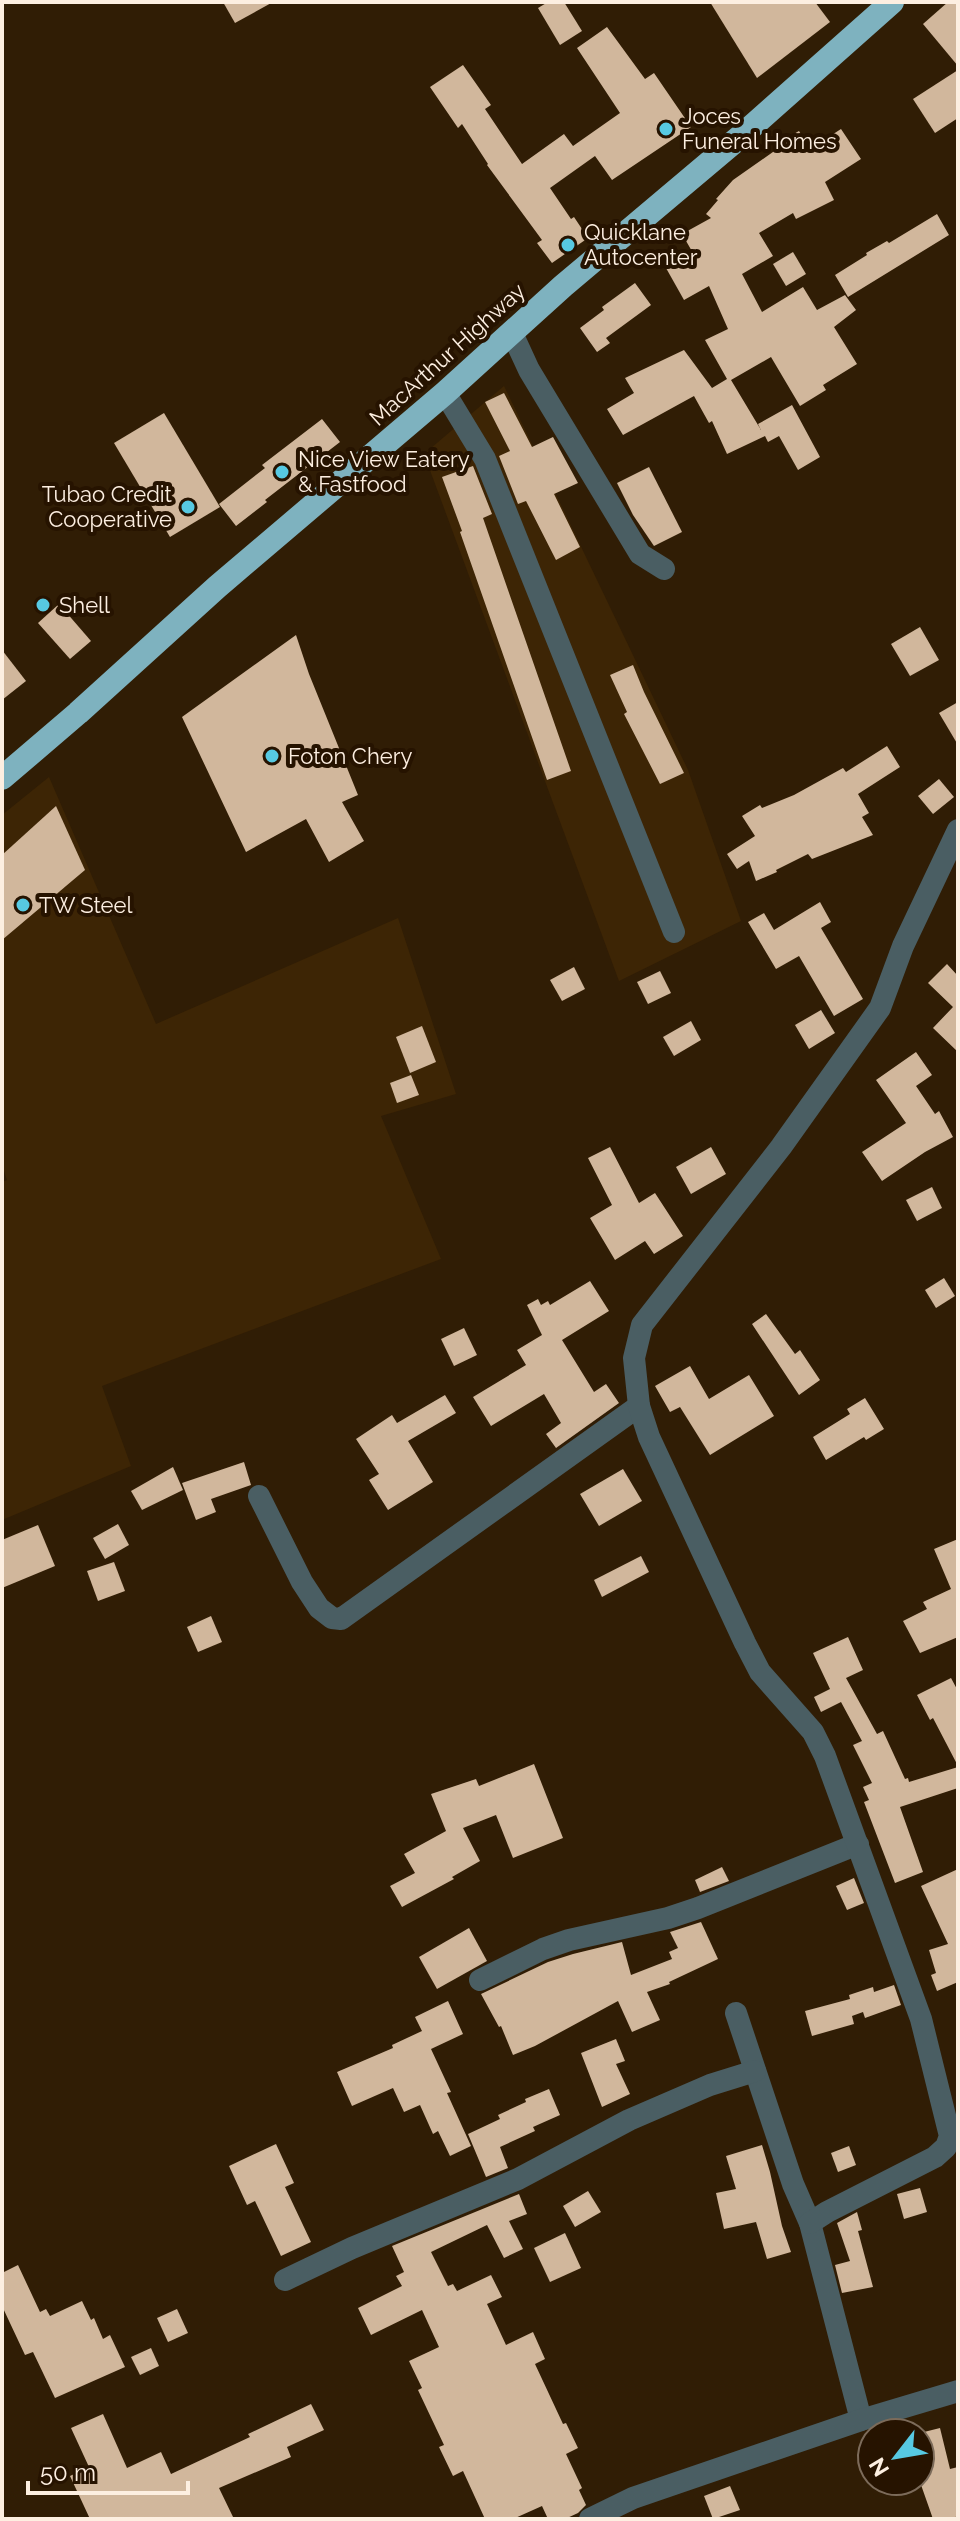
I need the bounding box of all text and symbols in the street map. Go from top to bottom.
place label: Joces Funeral Homes [682,103,837,154]
marker: Joces Funeral Homes [657,120,675,138]
place label: Quicklane Autocenter [584,219,698,270]
marker: Quicklane Autocenter [559,236,577,254]
street label: MacArthur Highway [364,277,530,431]
place label: Nice View Eatery & Fastfood [298,446,470,497]
marker: Nice View Eatery & Fastfood [273,463,291,481]
place label: Tubao Credit Cooperative [42,481,173,532]
marker: Tubao Credit Cooperative [179,498,197,516]
place label: Shell [59,592,110,618]
marker: Shell [34,596,52,614]
place label: Foton Chery [288,743,412,769]
marker: Foton Chery [263,747,281,765]
place label: TW Steel [39,892,132,918]
marker: TW Steel [14,896,32,914]
north arrow [856,2417,936,2497]
scale bar [28,2445,188,2495]
text: N [863,2453,894,2481]
text: 50 m [40,2458,96,2487]

